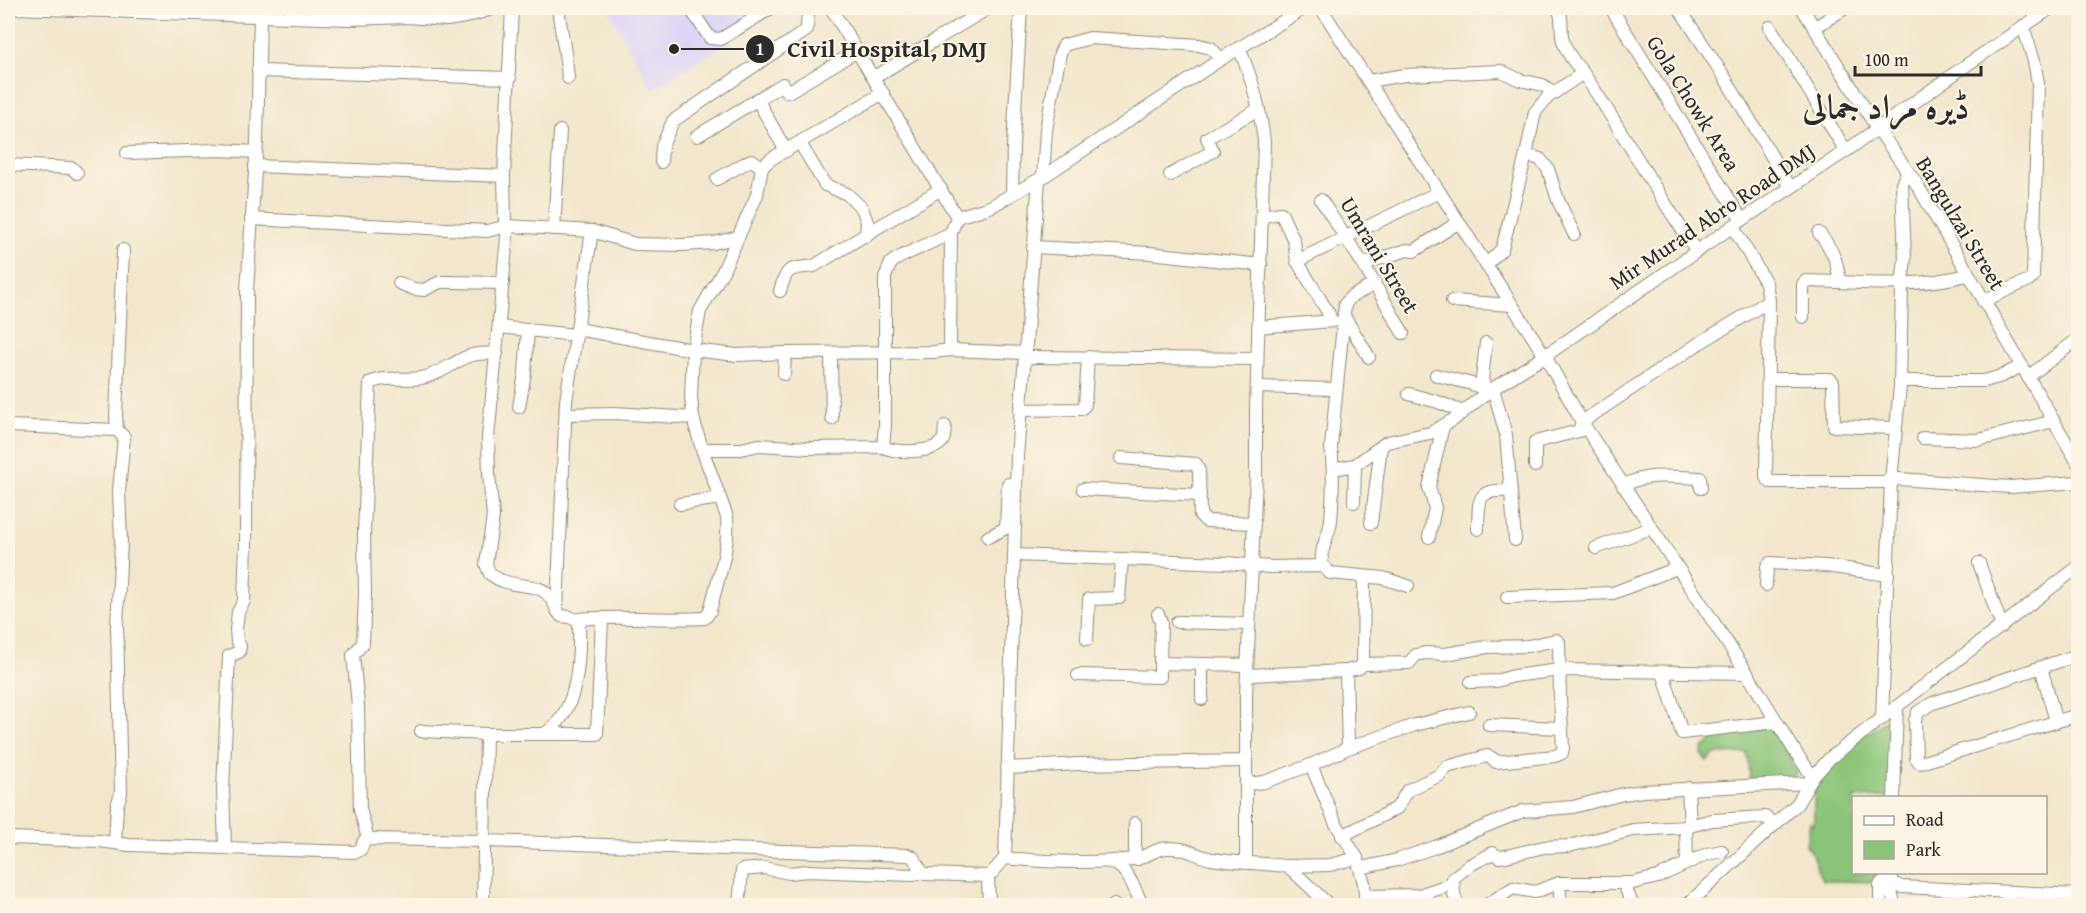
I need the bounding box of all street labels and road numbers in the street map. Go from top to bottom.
street label: Gola Chowk Area [1639,29,1749,178]
street label: Mir Murad Abro Road DMJ [1602,135,1822,297]
street label: Bangulzai Street [1908,150,2014,296]
street label: Umrani Street [1333,191,1428,319]

